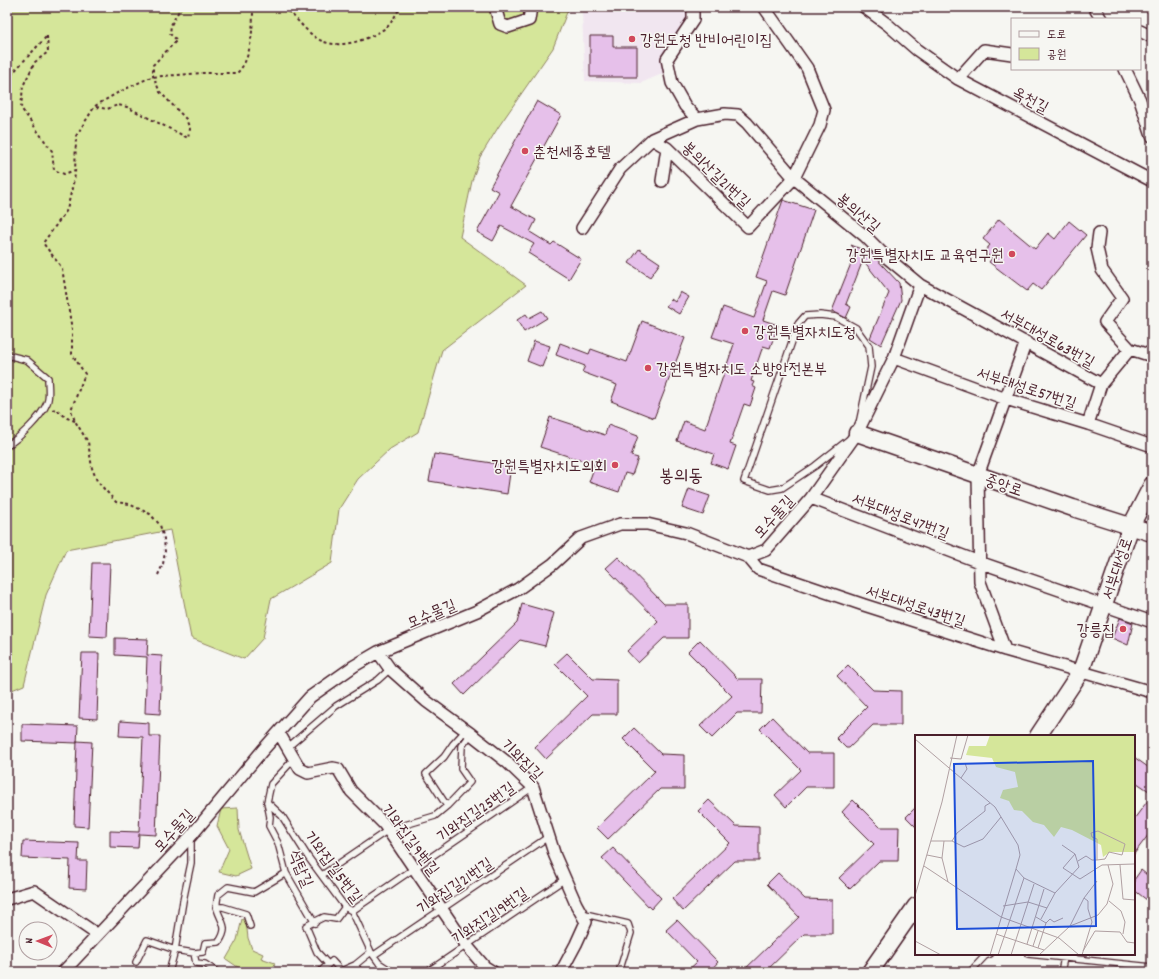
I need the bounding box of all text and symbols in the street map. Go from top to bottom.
legend [1011,18,1141,70]
text: 도로 [1047,27,1066,44]
place label: 강원도청 반비어린이집 [640,30,772,53]
marker: 강원도청 반비어린이집 [627,34,637,44]
text: 공원 [1047,47,1066,64]
street label: 옥천길 [1007,82,1052,120]
street label: 봉의산길21번길 [676,137,755,215]
place label: 춘천세종호텔 [533,142,610,165]
marker: 춘천세종호텔 [520,146,530,156]
street label: 봉의산길 [830,189,885,239]
place label: 강원특별자치도 교육연구원 [846,245,1004,268]
marker: 강원특별자치도 교육연구원 [1007,249,1017,259]
street label: 서부대성로63번길 [995,304,1098,375]
place label: 강원특별자치도청 [753,322,856,345]
marker: 강원특별자치도청 [740,326,750,336]
place label: 강원특별자치도 소방안전본부 [656,359,827,382]
street label: 서부대성로57번길 [973,362,1079,416]
marker: 강원특별자치도 소방안전본부 [643,363,653,373]
place label: 강원특별자치도의회 [491,456,607,479]
marker: 강원특별자치도의회 [610,460,620,470]
district label: 봉의동 [659,465,703,490]
street label: 중앙로 [981,469,1025,504]
street label: 서부대성로47번길 [848,488,952,547]
street label: 모수물길 [749,491,801,545]
street label: 서부대성로 [1097,535,1140,603]
street label: 서부대성로43번길 [862,580,968,634]
street label: 모수물길 [404,595,460,636]
place label: 강릉집 [1076,620,1115,643]
marker: 강릉집 [1118,624,1128,634]
street label: 기와집길 [495,734,548,787]
inset map [915,735,1135,955]
street label: 기와집길25번길 [432,777,521,849]
street label: 기와집길9번길 [374,800,444,881]
street label: 모수물길 [149,805,201,859]
street label: 기와집길5번길 [297,827,367,908]
street label: 석탑길 [282,847,318,891]
street label: 기와집길21번길 [413,853,498,921]
street label: 기와집길19번길 [447,883,533,951]
north arrow [18,921,58,961]
text: N [22,937,38,944]

